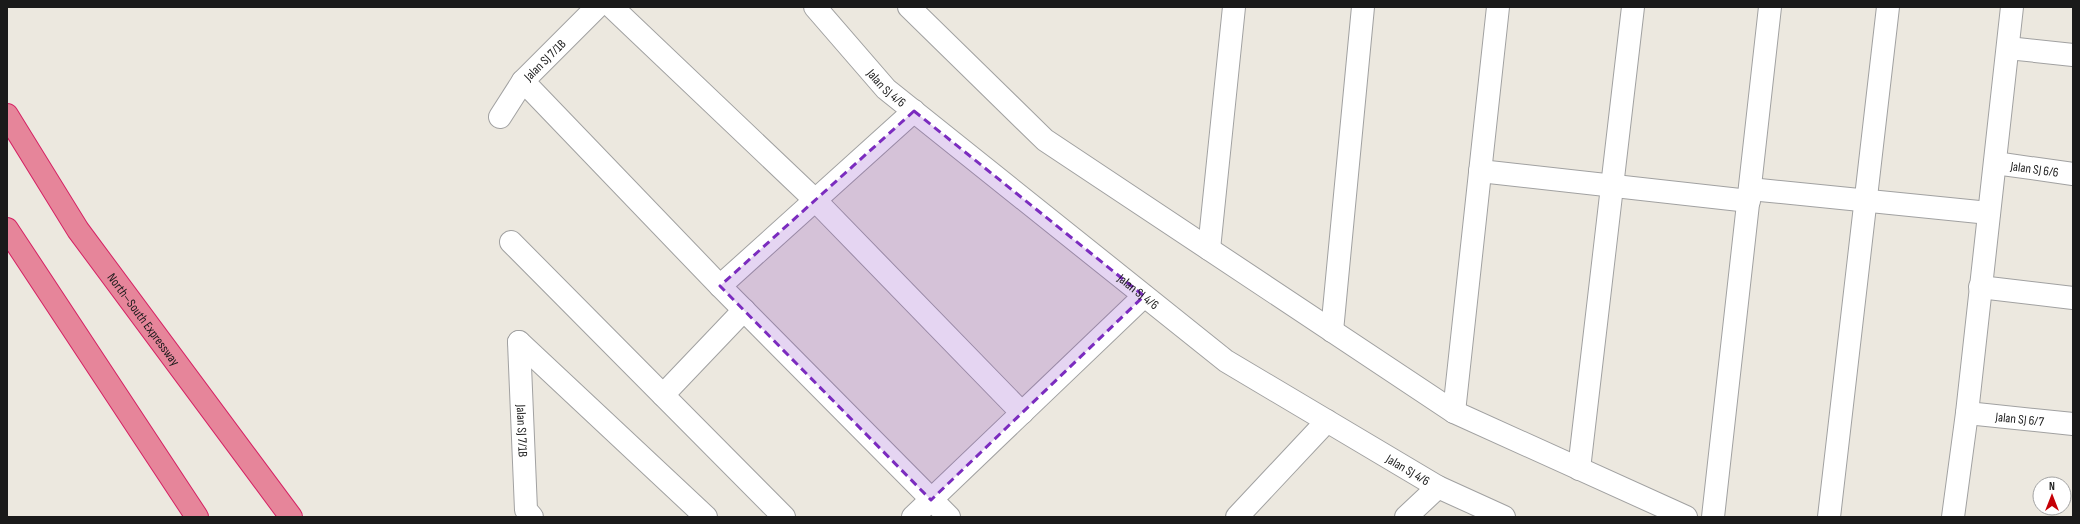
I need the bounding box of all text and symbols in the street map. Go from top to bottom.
street label: Jalan SJ 7/1B [520,36,570,85]
street label: Jalan SJ 4/6 [862,65,909,111]
street label: Jalan SJ 6/6 [2008,158,2060,181]
street label: North–South Expressway [104,270,183,369]
street label: Jalan SJ 4/6 [1113,270,1162,313]
street label: Jalan SJ 7/1B [513,403,531,458]
street label: Jalan SJ 6/7 [1994,409,2045,430]
street label: Jalan SJ 4/6 [1382,451,1433,490]
north arrow [2032,476,2072,516]
text: N [2049,480,2055,493]

